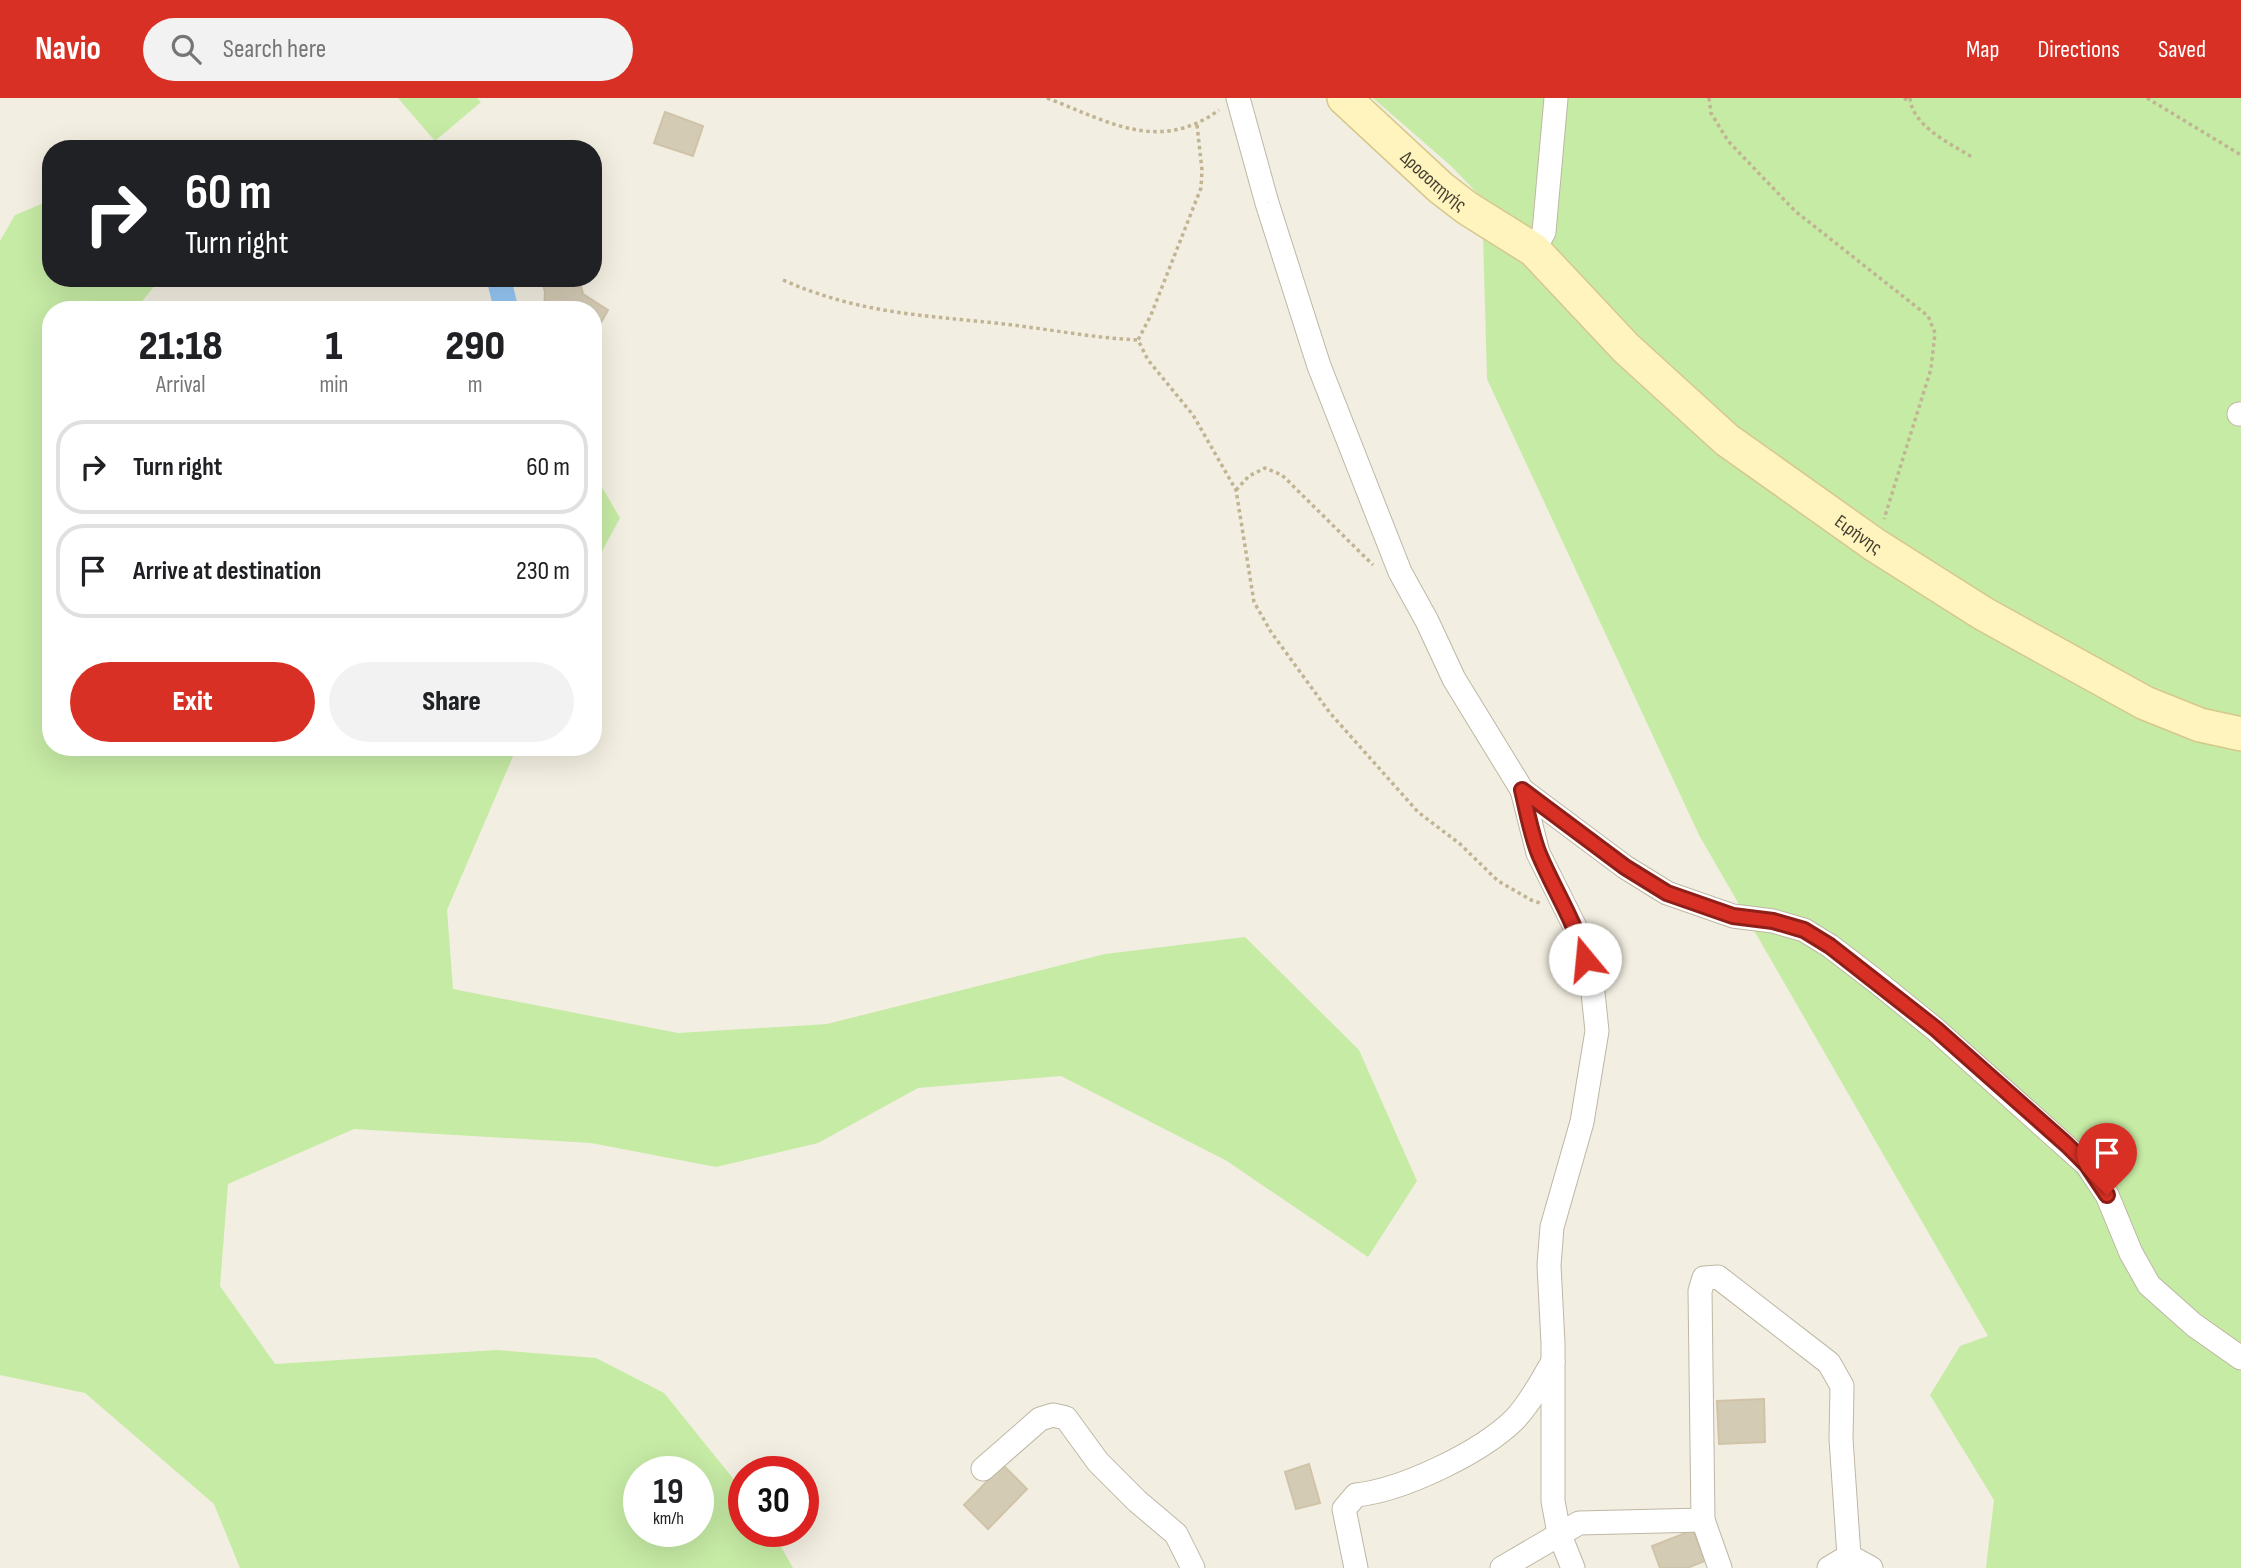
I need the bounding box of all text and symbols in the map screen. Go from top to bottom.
search box [143,18,633,81]
text: Navio [35,29,101,69]
icon: search [167,30,205,68]
text: Search here [223,34,326,65]
text: Map [1966,35,1999,64]
text: Directions [2037,35,2120,64]
text: Saved [2158,35,2206,64]
street label: Δροσοπηγής [1395,146,1471,217]
text: 60 m [185,164,272,223]
icon: right [70,168,161,259]
text: Turn right [185,224,289,263]
text: 21:18 [139,321,223,372]
text: 1 [325,321,343,372]
text: 290 [445,321,505,372]
text: Arrival [156,371,205,399]
text: min [320,371,348,399]
text: m [468,371,483,399]
icon: right [74,448,112,486]
text: Turn right [133,452,222,483]
text: 60 m [526,452,570,483]
street label: Ειρήνης [1830,510,1886,559]
icon: arrive [74,552,112,590]
text: Arrive at destination [133,556,321,587]
text: 230 m [516,556,570,587]
button: Exit [70,662,315,742]
button: Share [329,662,574,742]
position arrow [1548,922,1622,996]
pin [2077,1123,2137,1195]
icon: arrive [2088,1134,2126,1172]
speed limit sign: 30 [728,1456,819,1547]
text: 19 [653,1471,684,1514]
text: km/h [653,1508,684,1529]

